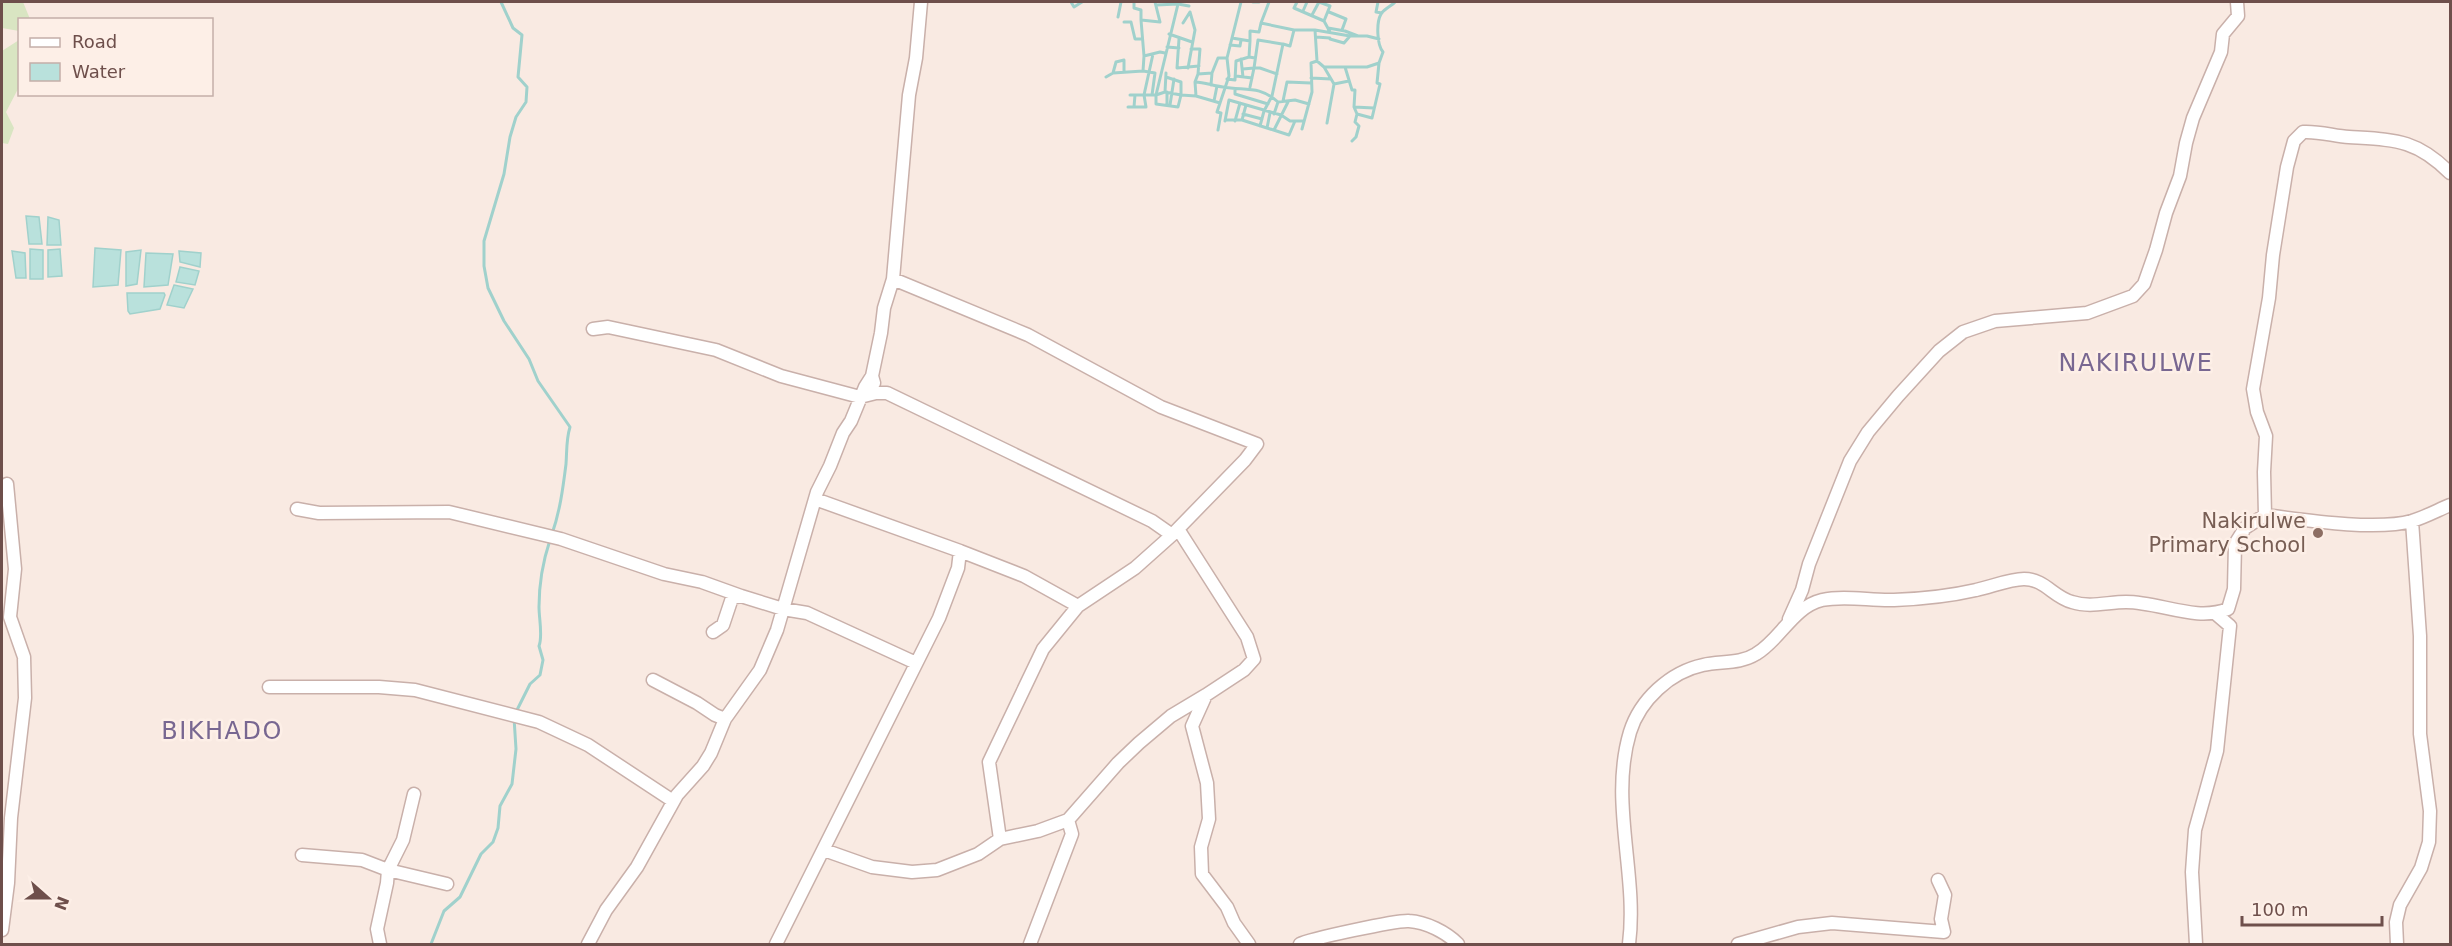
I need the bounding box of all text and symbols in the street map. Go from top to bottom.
legend [18,18,213,96]
text: Road [72,31,117,52]
text: Water [72,61,126,82]
district label: NAKIRULWE [2059,349,2214,377]
place label: Nakirulwe Primary School [2148,509,2306,557]
marker: Nakirulwe Primary School [2311,526,2325,540]
district label: BIKHADO [161,717,283,745]
north arrow [18,868,78,928]
scale bar [2242,889,2382,927]
text: N [50,894,73,913]
text: 100 m [2251,899,2309,920]

